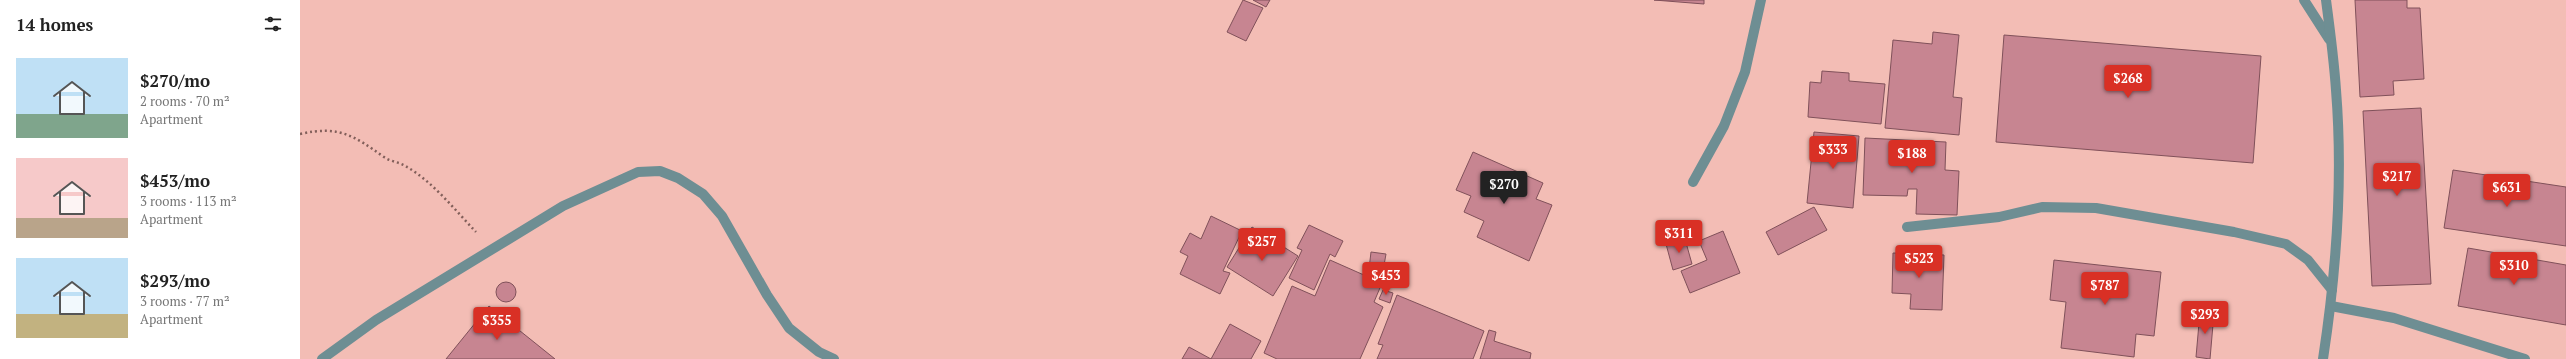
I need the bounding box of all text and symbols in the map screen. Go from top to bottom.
text: 14 homes [16,13,93,36]
icon: filters [262,13,284,35]
pin: $268 [2104,65,2152,99]
text: $270/mo [140,69,210,92]
text: $268 [2113,69,2143,87]
icon: home [48,74,96,122]
text: 2 rooms · 70 m² [140,92,230,110]
text: Apartment [140,110,203,128]
pin: $333 [1809,136,1857,170]
text: $333 [1818,140,1848,158]
pin: $188 [1888,140,1936,174]
text: $188 [1897,144,1927,162]
pin: $217 [2373,163,2421,197]
text: $217 [2382,167,2412,185]
text: $453/mo [140,169,210,192]
pin: $270 [1480,171,1528,205]
icon: home [48,174,96,222]
pin: $631 [2483,174,2531,208]
text: $270 [1489,175,1519,193]
text: $631 [2492,178,2522,196]
text: 3 rooms · 113 m² [140,192,237,210]
text: Apartment [140,210,203,228]
pin: $311 [1655,220,1703,254]
text: $311 [1664,224,1694,242]
pin: $257 [1238,228,1286,262]
text: $257 [1247,232,1277,250]
pin: $523 [1895,245,1943,279]
text: $523 [1904,249,1934,267]
pin: $310 [2490,252,2538,286]
text: $310 [2499,256,2529,274]
pin: $453 [1362,262,1410,296]
text: $453 [1371,266,1401,284]
text: $293/mo [140,269,210,292]
pin: $787 [2081,272,2129,306]
icon: home [48,274,96,322]
text: $787 [2090,276,2120,294]
text: 3 rooms · 77 m² [140,292,230,310]
pin: $293 [2181,301,2229,335]
text: $293 [2190,305,2220,323]
pin: $355 [473,307,521,341]
text: Apartment [140,310,203,328]
text: $355 [482,311,512,329]

